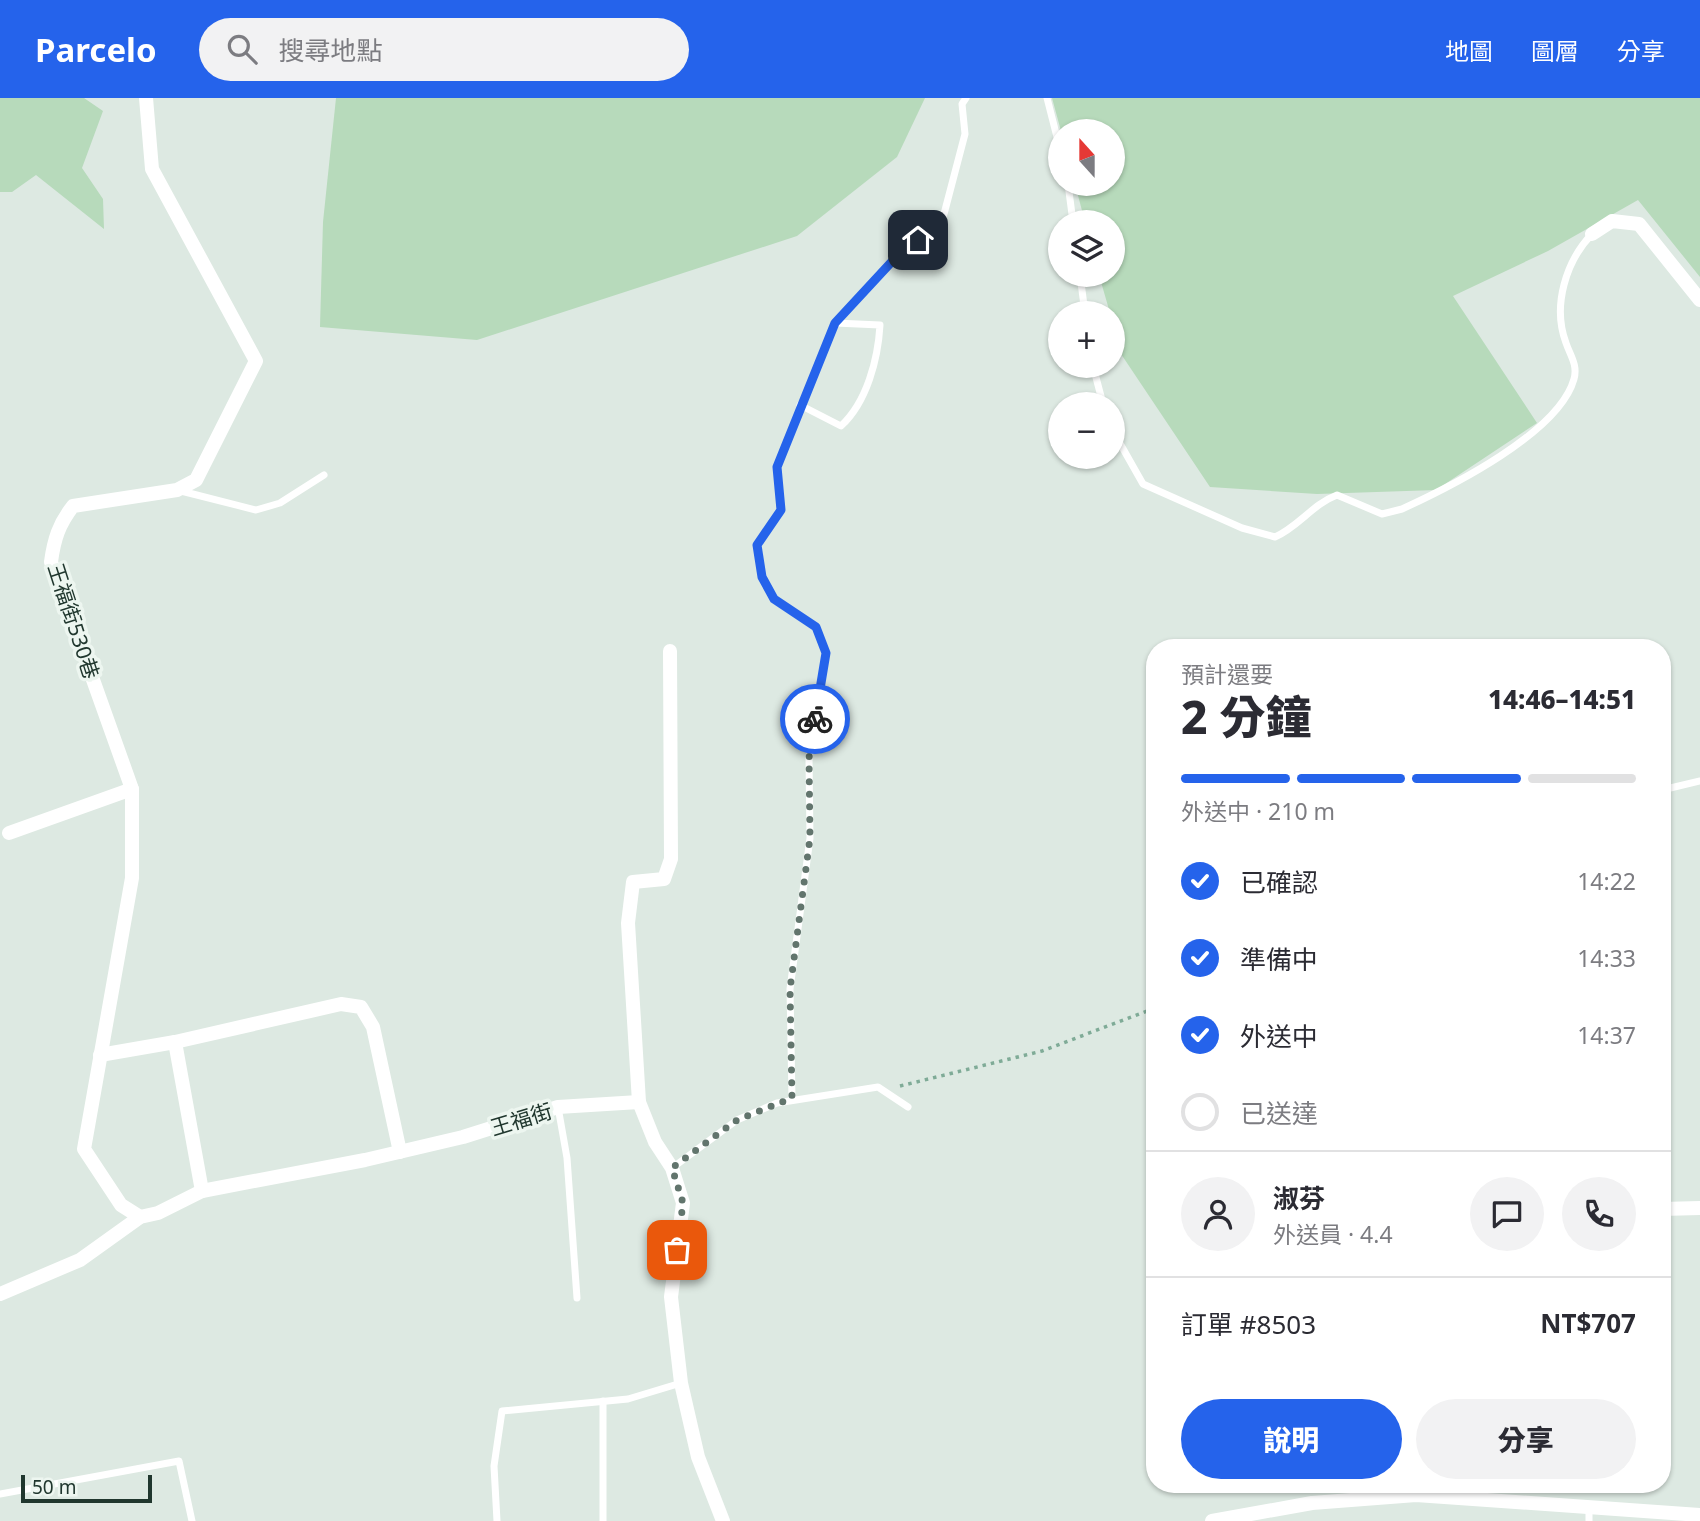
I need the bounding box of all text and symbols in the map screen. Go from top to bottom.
search box [199,18,689,81]
text: Parcelo [35,27,157,72]
icon: search [223,30,261,68]
text: 搜尋地點 [279,32,383,68]
text: 地圖 [1445,34,1493,67]
text: 圖層 [1531,34,1579,67]
text: 分享 [1617,34,1665,67]
north arrow [1048,119,1125,196]
map controls [1048,119,1125,469]
pin [888,210,948,270]
button: layers [1048,210,1125,287]
icon: home [899,221,937,259]
button: + [1048,301,1125,378]
button: − [1048,392,1125,469]
street label: 王福街530巷 [42,560,106,682]
text: 預計還要 [1181,658,1273,690]
text: 14:46–14:51 [1488,681,1636,717]
courier [780,684,850,754]
text: 2 分鐘 [1181,685,1312,747]
icon: bike [796,700,834,738]
text: 外送中 · 210 m [1181,795,1335,827]
icon: check [1181,862,1219,900]
text: 已確認 [1240,864,1318,900]
text: 14:22 [1577,865,1636,897]
icon: check [1181,939,1219,977]
text: 準備中 [1240,941,1318,977]
text: 14:33 [1577,942,1636,974]
icon: check [1181,1016,1219,1054]
text: 外送中 [1240,1018,1318,1054]
text: 14:37 [1577,1019,1636,1051]
text: 已送達 [1240,1095,1318,1131]
street label: 王福街 [487,1096,555,1142]
button: person [1181,1177,1255,1251]
button: chat [1470,1177,1544,1251]
button: phone [1562,1177,1636,1251]
text: 淑芬 [1273,1180,1325,1216]
text: 外送員 · 4.4 [1273,1218,1393,1250]
pin [647,1220,707,1280]
icon: bag [658,1231,696,1269]
text: NT$707 [1540,1305,1636,1341]
text: 訂單 #8503 [1181,1306,1316,1342]
button: 說明 [1181,1399,1402,1479]
button: 分享 [1416,1399,1636,1479]
scale bar [21,1472,152,1504]
text: 50 m [32,1474,76,1500]

